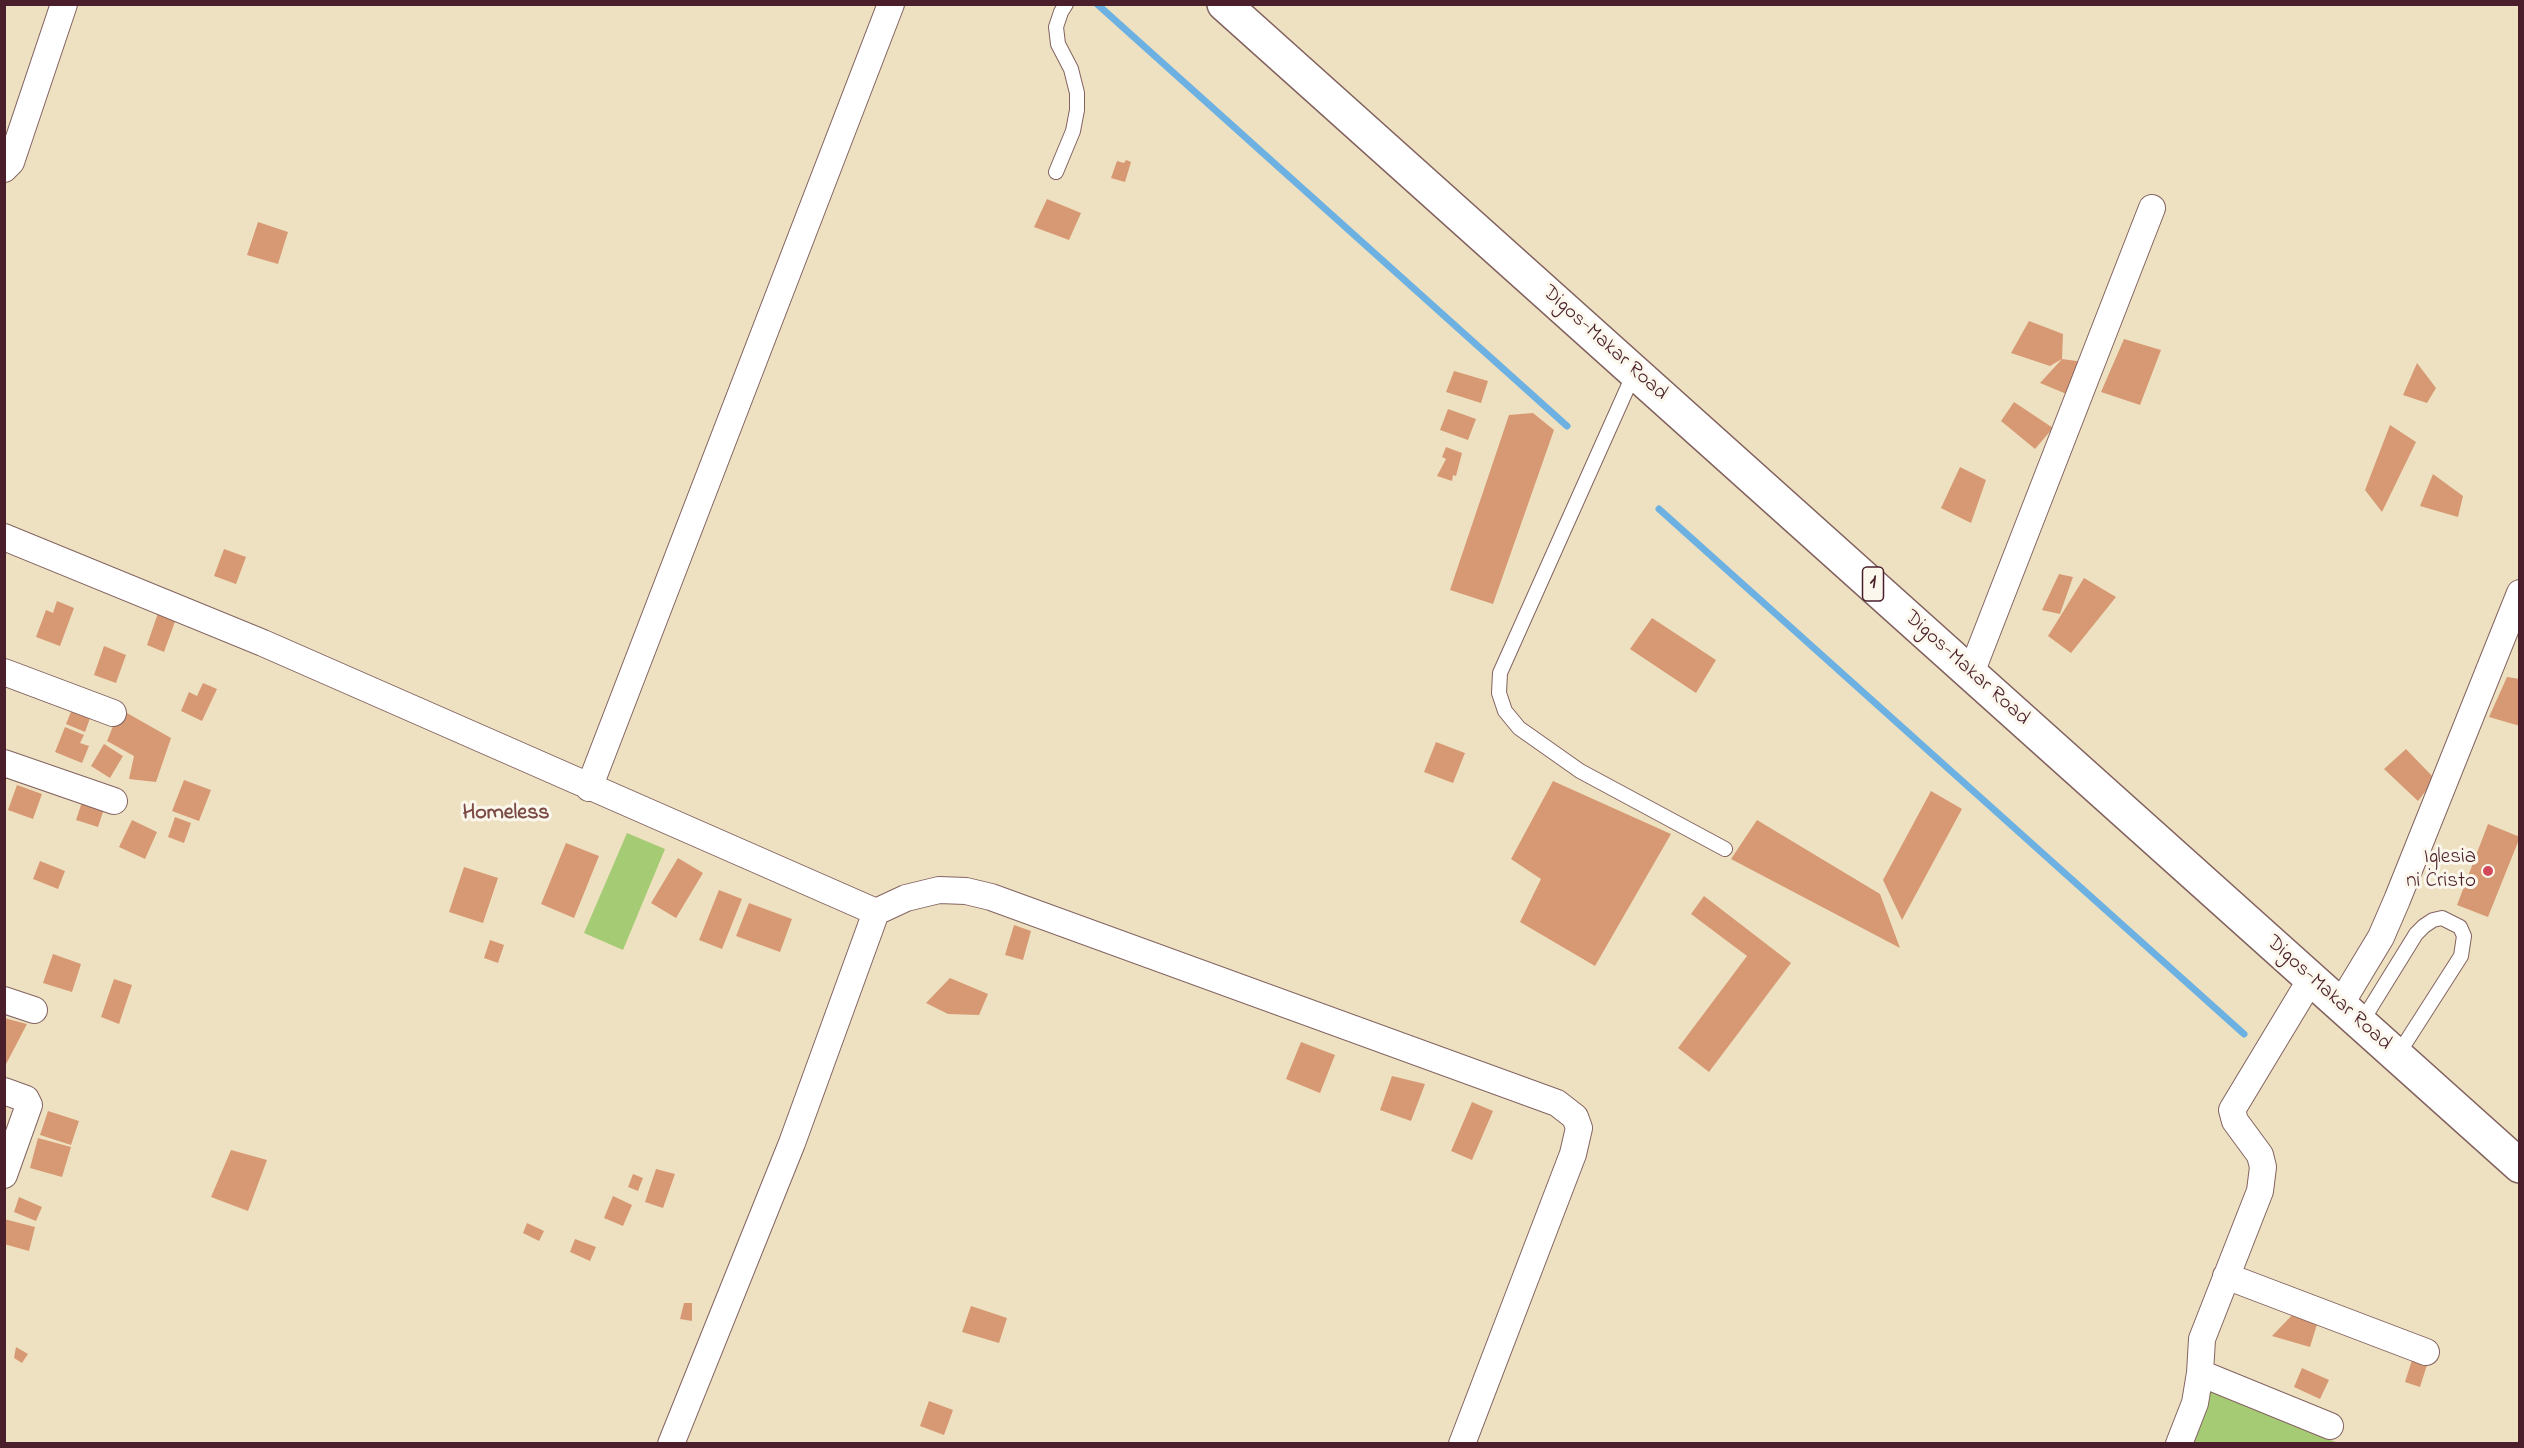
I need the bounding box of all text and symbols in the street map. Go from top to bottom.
street label: Digos-Makar Road [1536,281,1672,407]
road number: 1 [1862,567,1884,601]
street label: Digos-Makar Road [1898,606,2034,732]
district label: Homeless [462,801,550,827]
place label: Iglesia ni Cristo [2406,846,2476,896]
marker: Iglesia ni Cristo [2481,864,2495,878]
street label: Digos-Makar Road [2260,931,2396,1057]

